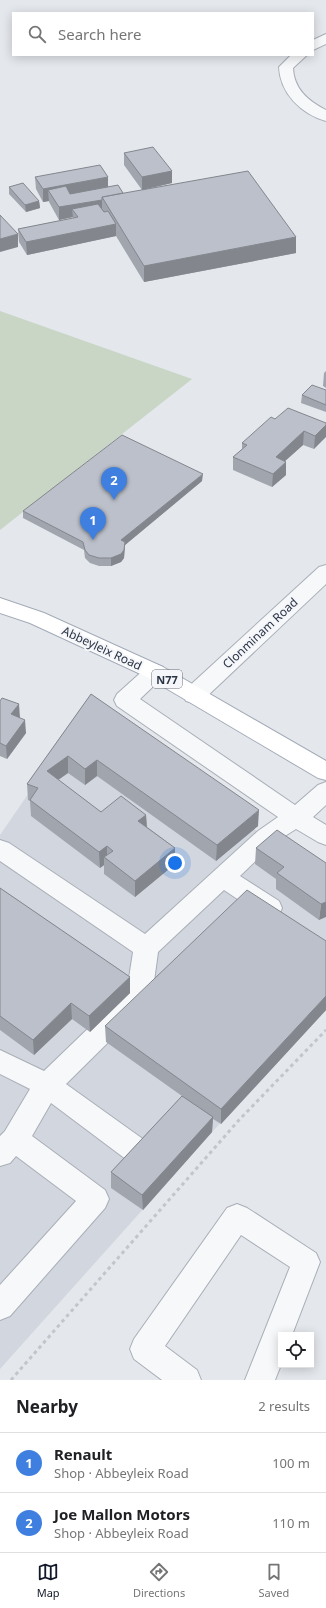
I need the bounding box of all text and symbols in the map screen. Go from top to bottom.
search box [12,12,314,56]
icon: search [26,23,48,45]
text: Search here [58,24,141,44]
pin: 2 [101,467,127,500]
pin: 1 [80,507,106,540]
street label: Clonminam Road [219,594,301,672]
street label: Abbeyleix Road [59,622,145,674]
road number: N77 [152,670,182,688]
your location [165,853,185,873]
map controls [278,1332,314,1368]
button: locate [278,1332,314,1368]
text: Nearby [16,1395,78,1418]
text: 2 results [258,1397,310,1415]
text: Renault [54,1444,112,1464]
text: 1 [25,1454,33,1472]
text: 100 m [272,1454,310,1472]
text: Shop · Abbeyleix Road [54,1464,189,1482]
text: Joe Mallon Motors [54,1504,190,1524]
text: 2 [25,1514,33,1532]
text: 110 m [272,1514,310,1532]
text: Shop · Abbeyleix Road [54,1524,189,1542]
tab: Map [37,1561,60,1600]
tab: Directions [133,1561,185,1600]
tab: Saved [259,1561,289,1600]

